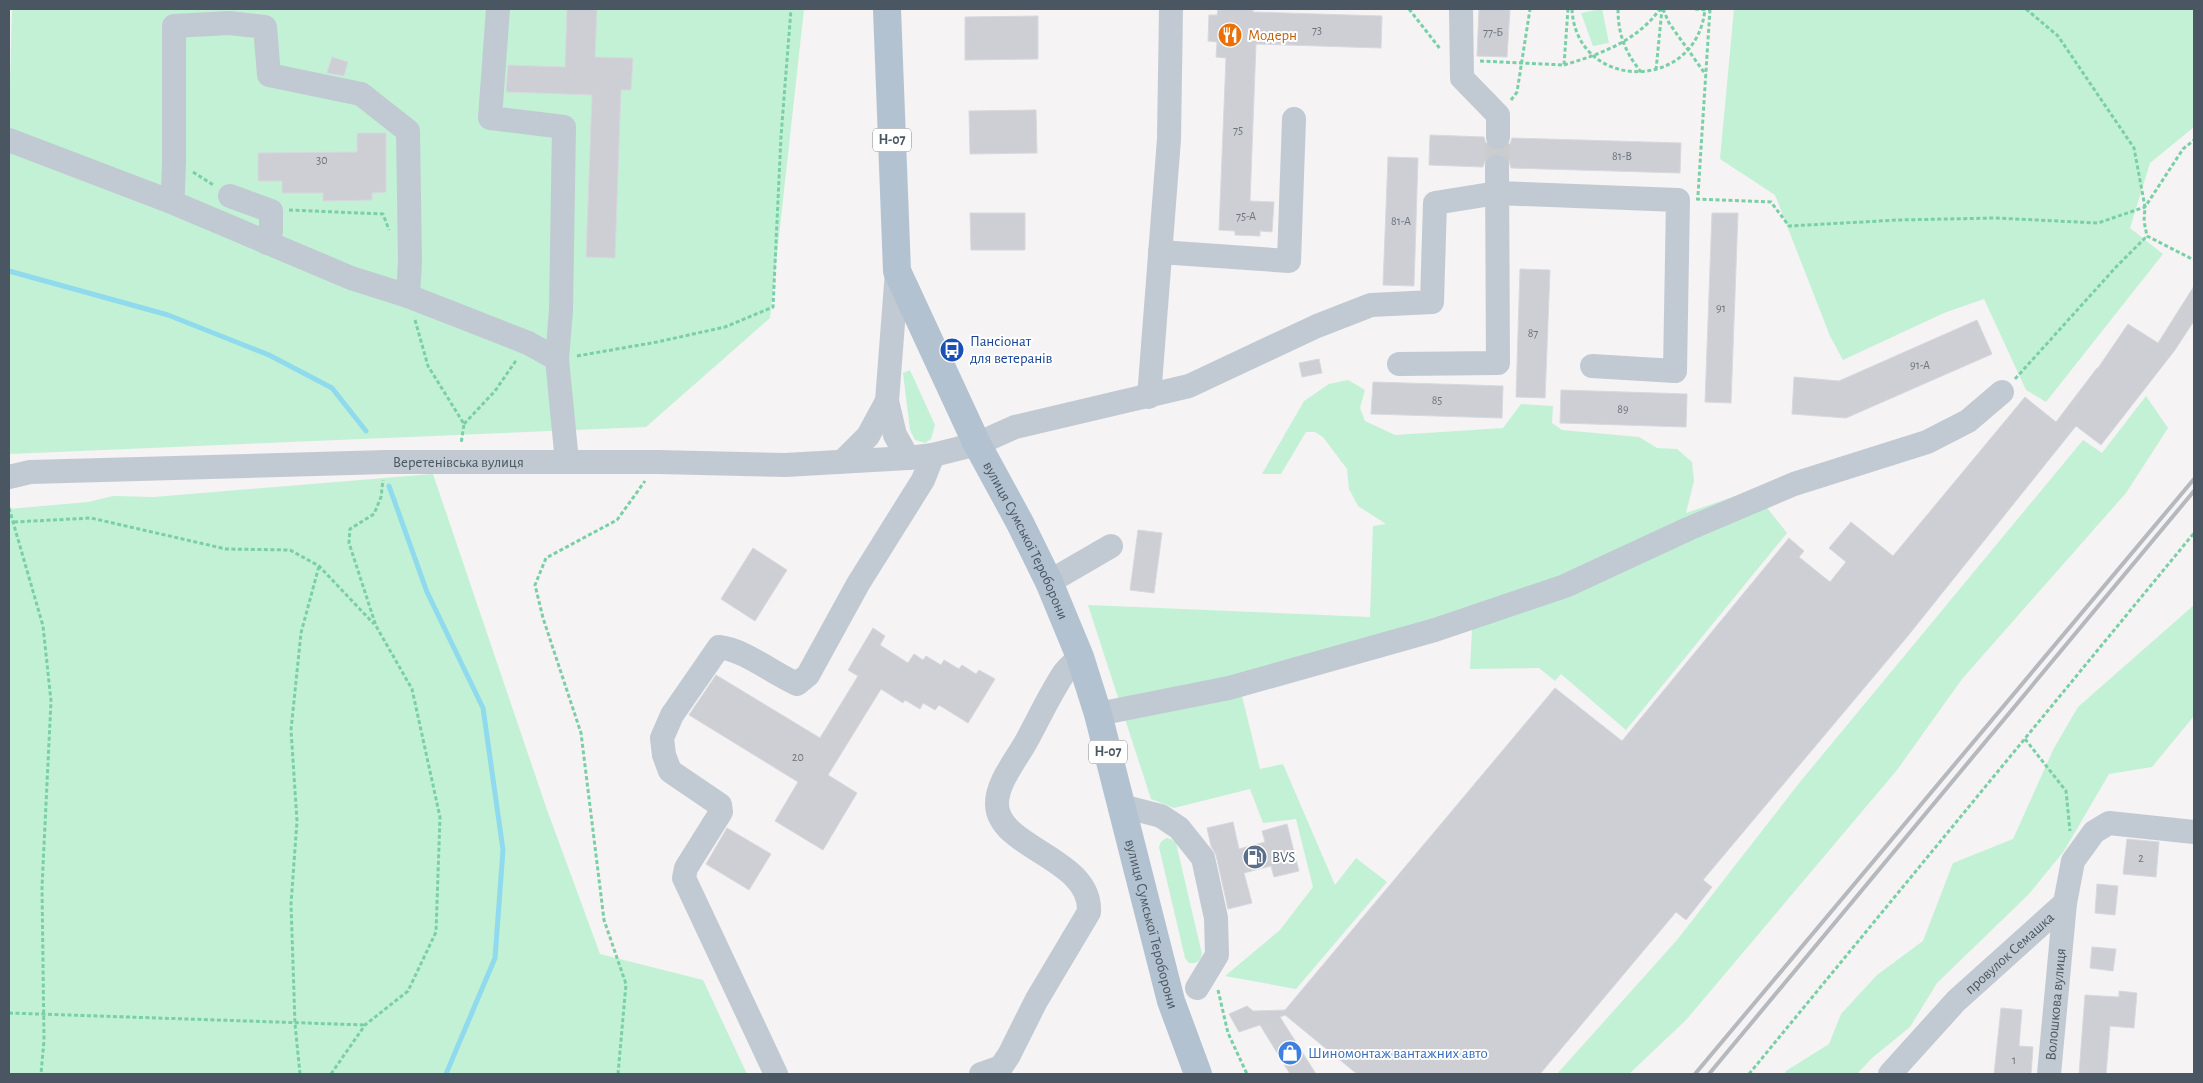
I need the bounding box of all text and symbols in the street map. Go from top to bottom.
restaurant icon: Модерн [1217,22,1243,48]
house number: 73 [1312,24,1322,36]
house number: 77-Б [1483,26,1503,38]
place label: Модерн [1248,28,1297,43]
house number: 75 [1233,124,1243,136]
road number: Н-07 [873,128,911,152]
house number: 81-В [1612,150,1632,162]
house number: 30 [316,154,328,166]
house number: 75-А [1236,210,1256,222]
house number: 81-А [1391,215,1411,227]
house number: 91 [1716,302,1726,314]
house number: 87 [1528,327,1538,339]
place label: Пансіонат для ветеранів [970,334,1053,366]
bus stop icon: Пансіонат для ветеранів [939,337,965,363]
house number: 91-А [1910,359,1930,371]
house number: 85 [1432,394,1442,406]
house number: 89 [1617,403,1629,415]
street label: Веретенівська вулиця [393,455,524,470]
street label: вулиця Сумської Тероборони [980,459,1071,622]
road number: Н-07 [1089,740,1127,764]
house number: 20 [792,751,804,763]
street label: вулиця Сумської Тероборони [1123,838,1181,1011]
fuel station icon: BVS [1242,844,1268,870]
place label: BVS [1272,850,1295,865]
house number: 2 [2138,852,2144,864]
street label: провулок Семашка [1962,909,2057,997]
street label: Волошкова вулиця [2043,947,2068,1061]
shop icon: Шиномонтаж вантажних авто [1277,1040,1303,1066]
place label: Шиномонтаж вантажних авто [1308,1046,1488,1061]
house number: 1 [2012,1054,2016,1066]

